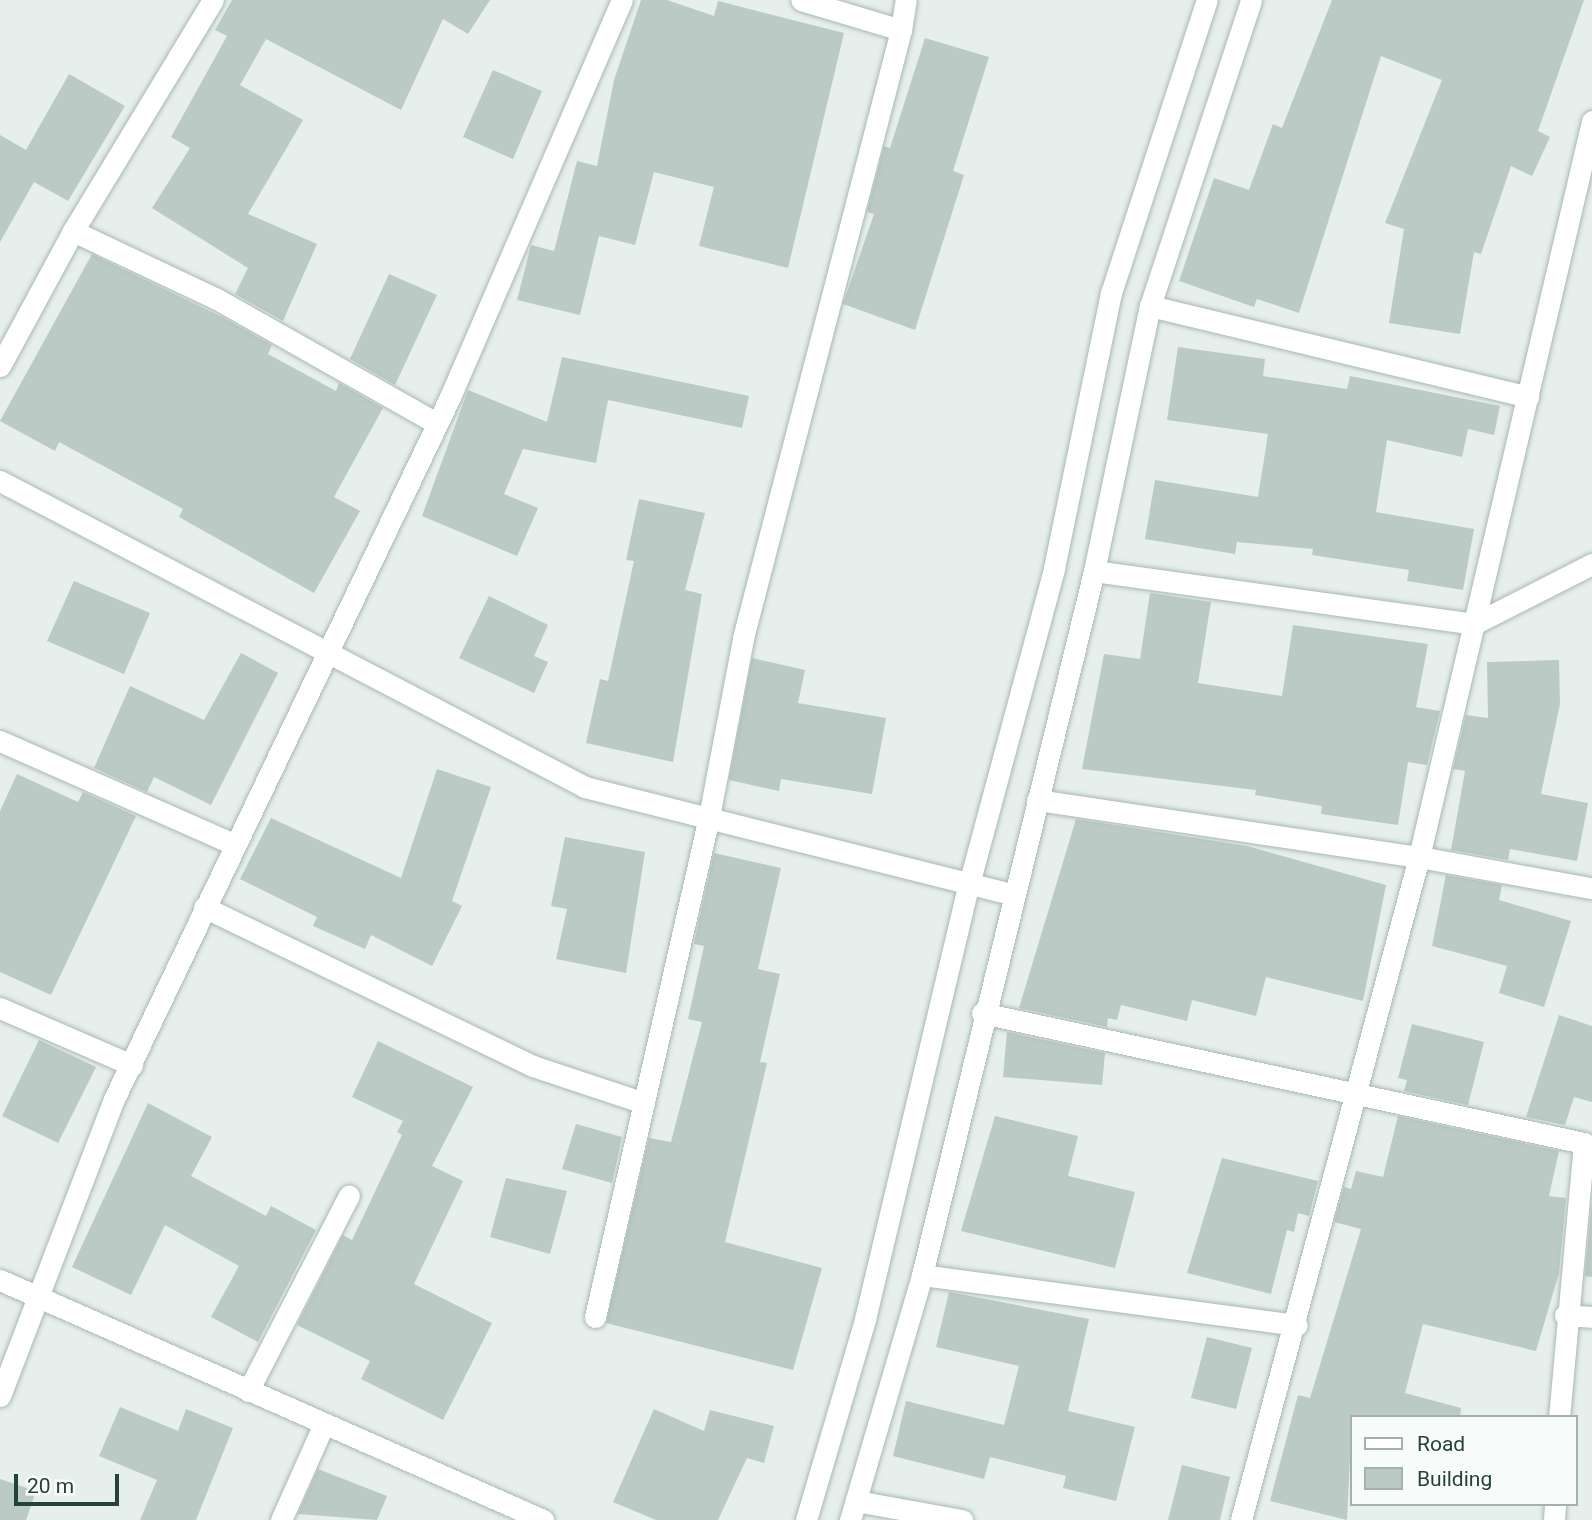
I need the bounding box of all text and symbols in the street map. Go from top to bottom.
legend [1350,1415,1578,1506]
text: Road [1417,1432,1465,1456]
scale bar [18,1460,122,1504]
text: Building [1417,1467,1492,1491]
text: 20 m [27,1474,74,1498]

